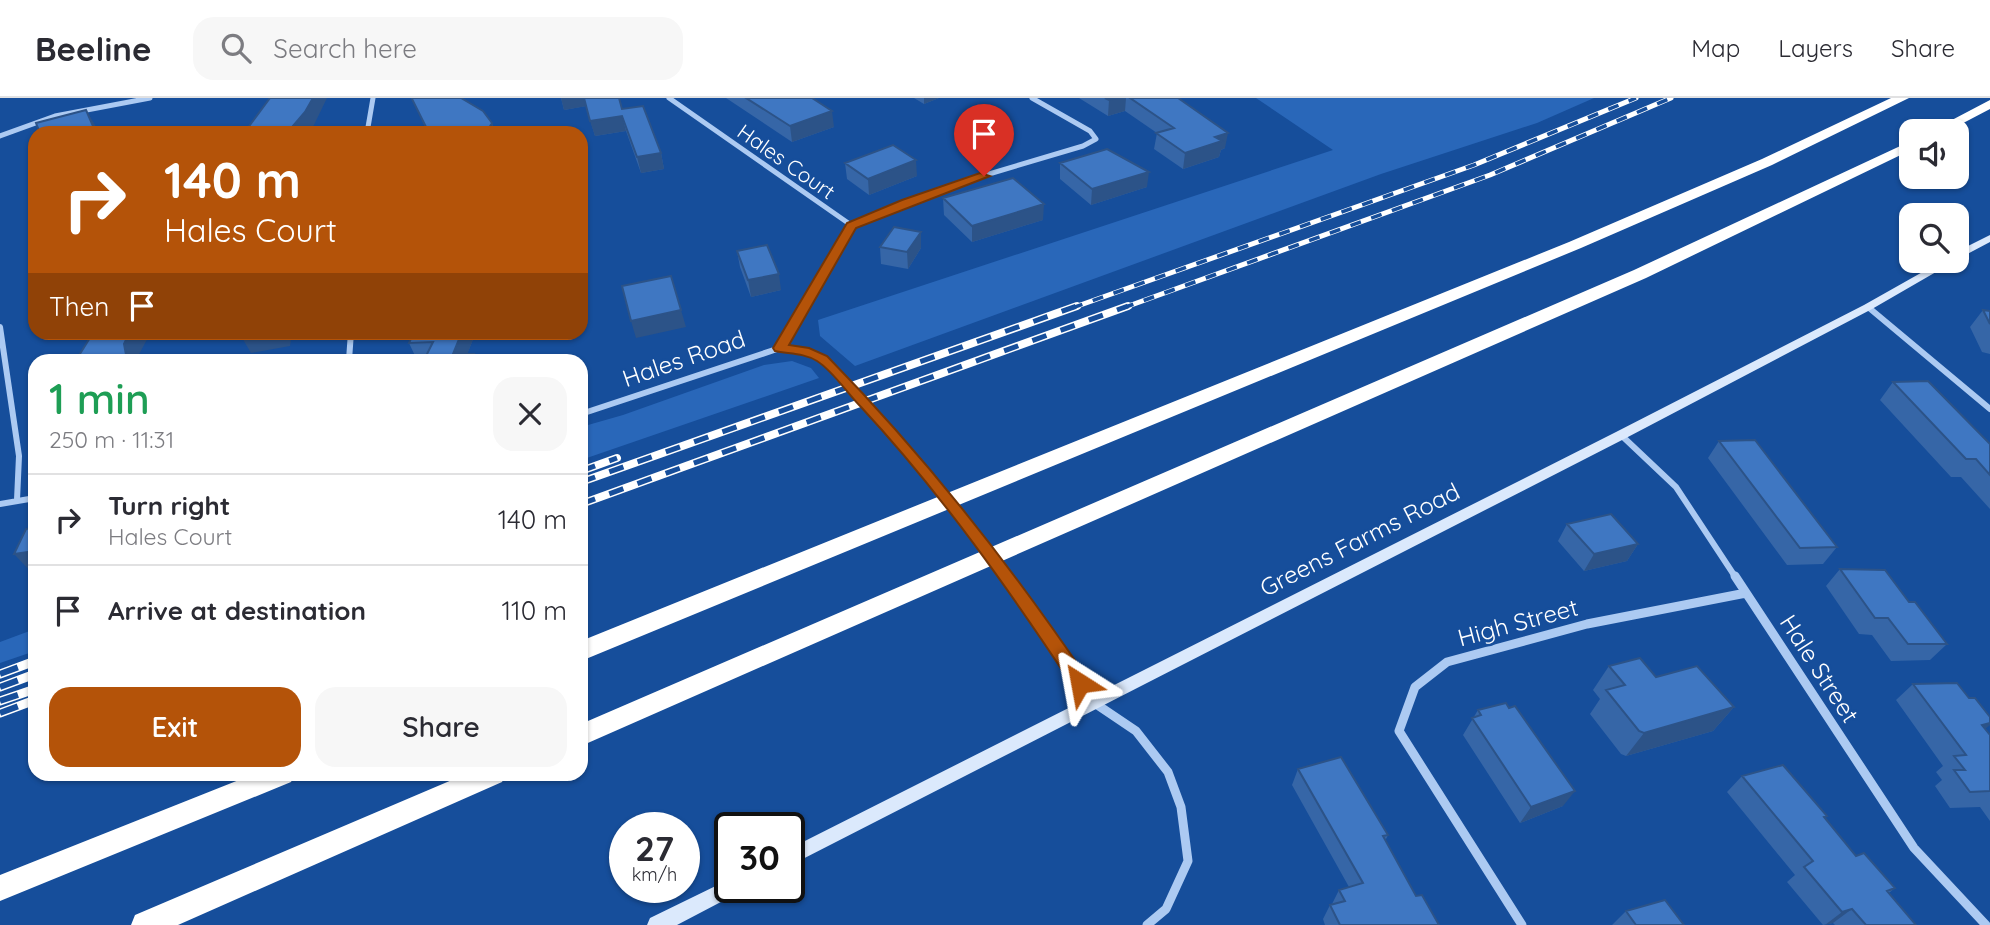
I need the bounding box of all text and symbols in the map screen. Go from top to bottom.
search box [193,17,683,80]
text: Beeline [35,28,151,69]
icon: search [217,29,255,67]
text: Search here [273,32,417,65]
text: Map [1691,33,1740,63]
text: Layers [1778,33,1853,63]
text: Share [1891,33,1955,63]
pin [954,104,1014,176]
icon: arrive [965,115,1003,153]
street label: Hales Court [733,118,841,204]
map controls [1899,119,1969,273]
button: sound [1899,119,1969,189]
text: 140 m [164,149,301,210]
icon: right [49,154,140,245]
button: search [1899,203,1969,273]
text: Hales Court [164,210,337,250]
icon: arrive [123,287,161,325]
text: Then [49,290,109,323]
street label: Hales Road [618,323,749,393]
text: 1 min [49,372,150,425]
button: close [493,377,567,451]
text: 250 m · 11:31 [49,425,174,454]
street label: Greens Farms Road [1255,476,1465,602]
text: Turn right [108,489,230,522]
icon: right [49,501,87,539]
text: 140 m [498,503,567,536]
text: Hales Court [108,522,232,551]
icon: arrive [49,592,87,630]
street label: High Street [1454,592,1581,652]
text: Arrive at destination [108,594,366,627]
text: 110 m [501,594,567,627]
street label: Hale Street [1774,609,1866,728]
position arrow [1043,646,1117,720]
button: Exit [49,687,301,767]
button: Share [315,687,567,767]
speed limit sign: 30 [714,812,805,903]
text: 27 [635,826,674,870]
text: km/h [632,863,677,886]

